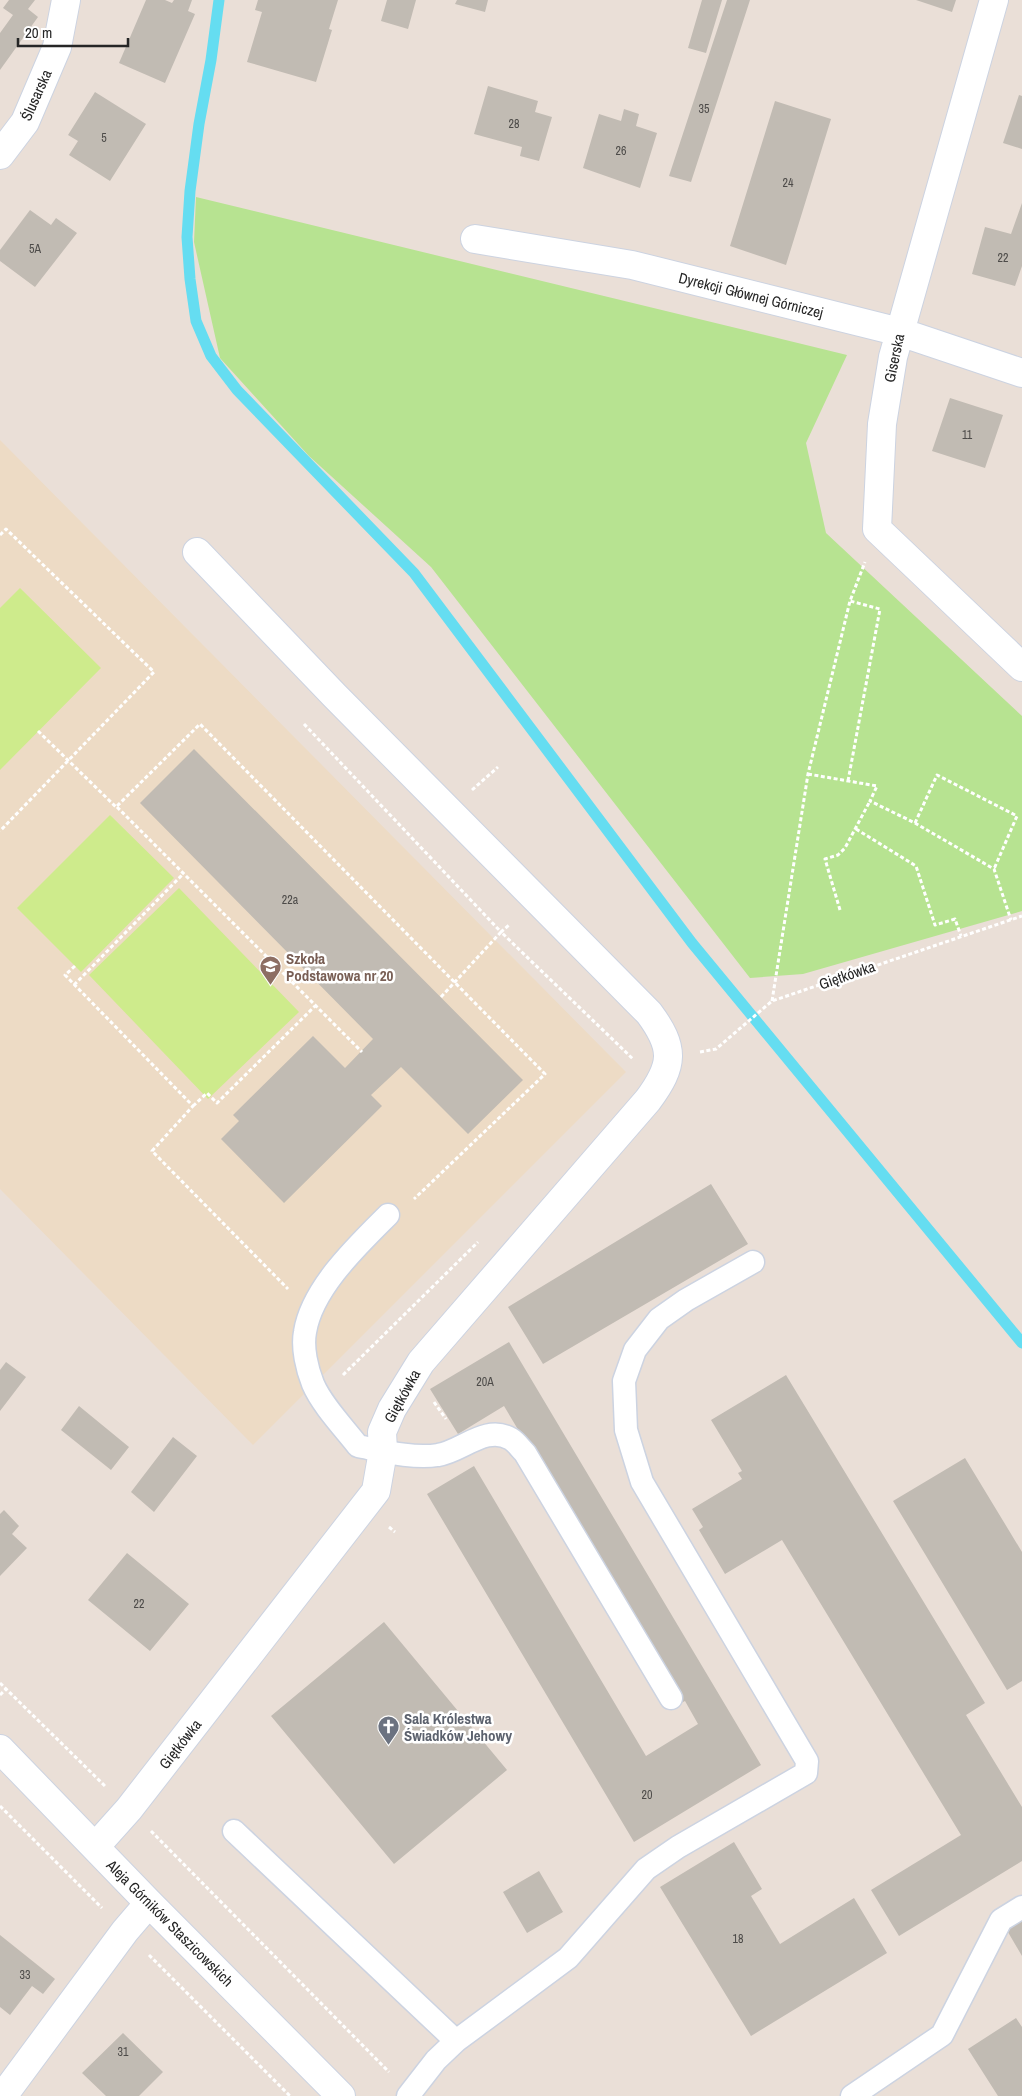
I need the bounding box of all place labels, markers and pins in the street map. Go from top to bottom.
place label: Szkoła Podstawowa nr 20 [286,948,393,986]
school or university icon: Szkoła Podstawowa nr 20 [258,955,282,986]
place label: Sala Królestwa Świadków Jehowy [404,1708,512,1746]
church icon: Sala Królestwa Świadków Jehowy [376,1715,400,1746]

